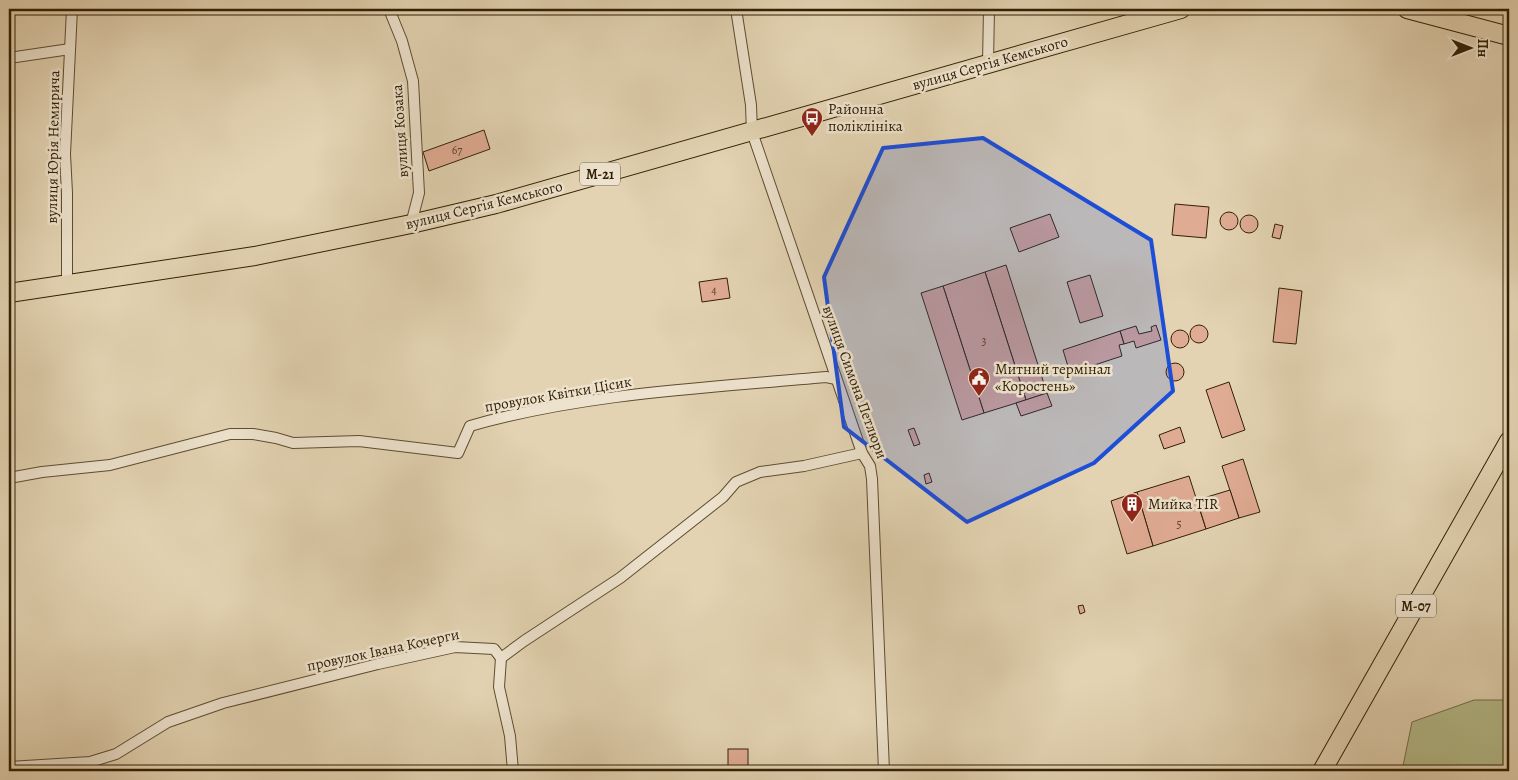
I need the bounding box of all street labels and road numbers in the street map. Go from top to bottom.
street label: вулиця Сергія Кемського [910,31,1070,95]
street label: вулиця Юрія Немирича [42,70,64,224]
street label: вулиця Козака [387,84,413,178]
road number: М-21 [580,162,620,185]
street label: вулиця Сергія Кемського [403,176,565,234]
street label: вулиця Симона Петлюри [818,303,892,462]
street label: провулок Квітки Цісик [483,371,633,417]
road number: М-07 [1396,594,1436,618]
street label: провулок Івана Кочерги [305,624,461,676]

